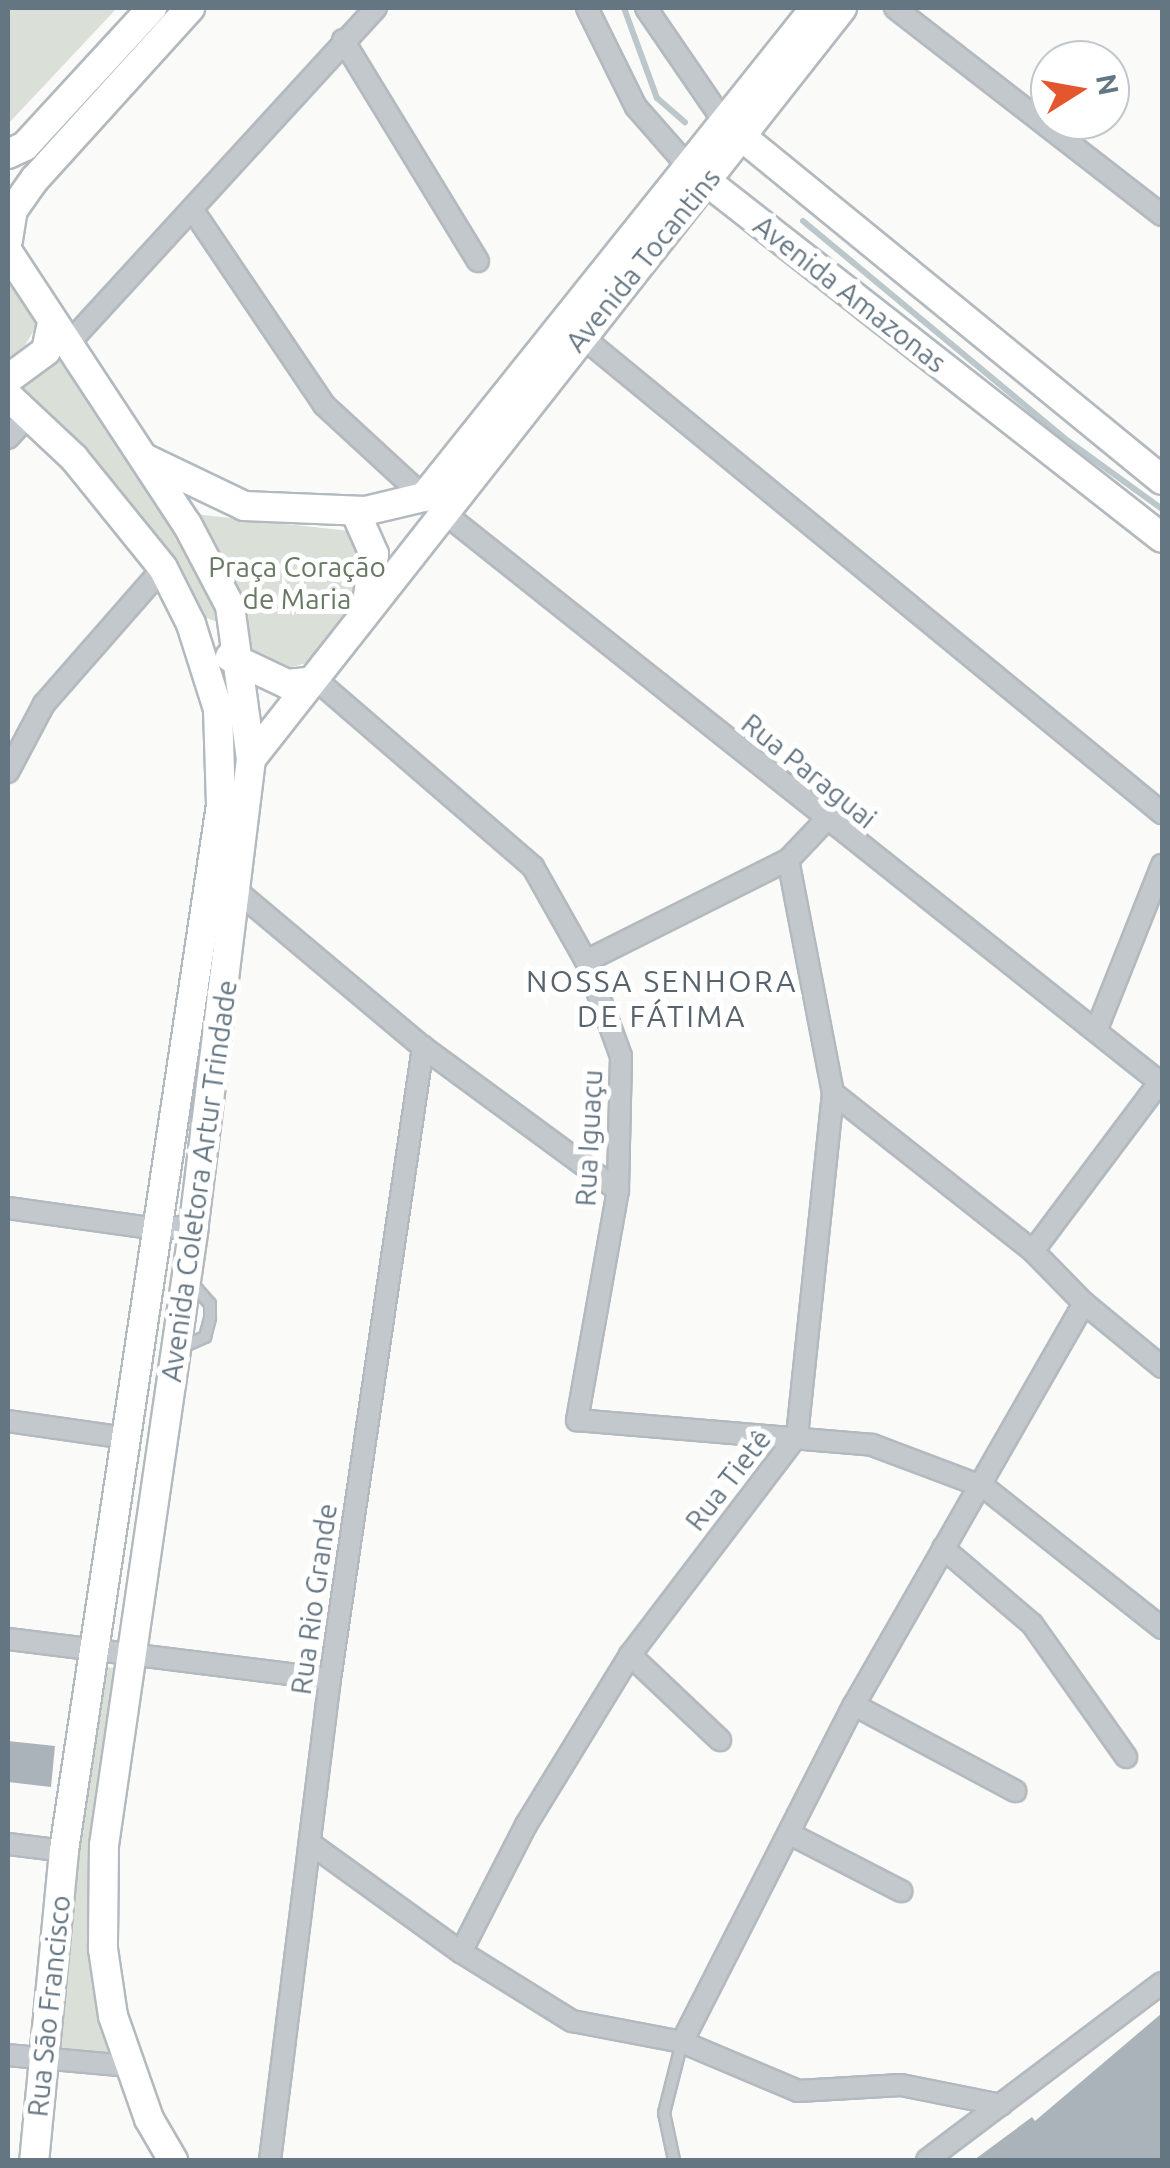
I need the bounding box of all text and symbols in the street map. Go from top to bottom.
north arrow [1030,40,1130,140]
text: N [1091,71,1125,98]
street label: Avenida Tocantins [559,161,727,359]
street label: Avenida Amazonas [747,208,953,380]
park label: Praça Coração de Maria [208,550,386,616]
street label: Rua Paraguai [735,707,883,835]
district label: NOSSA SENHORA DE FÁTIMA [526,963,798,1034]
street label: Avenida Coletora Artur Trindade [154,978,244,1384]
street label: Rua Iguaçu [569,1069,609,1207]
street label: Rua Tietê [678,1423,778,1537]
street label: Rua Rio Grande [284,1501,344,1697]
street label: Rua São Francisco [21,1894,77,2118]

